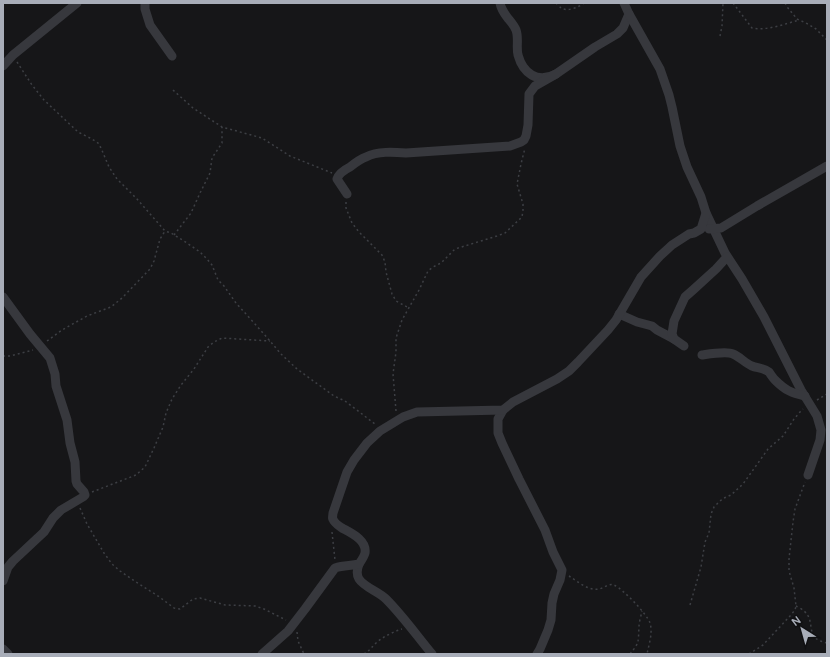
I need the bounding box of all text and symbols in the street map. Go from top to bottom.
north arrow [782,609,822,649]
text: N [789,613,803,629]

